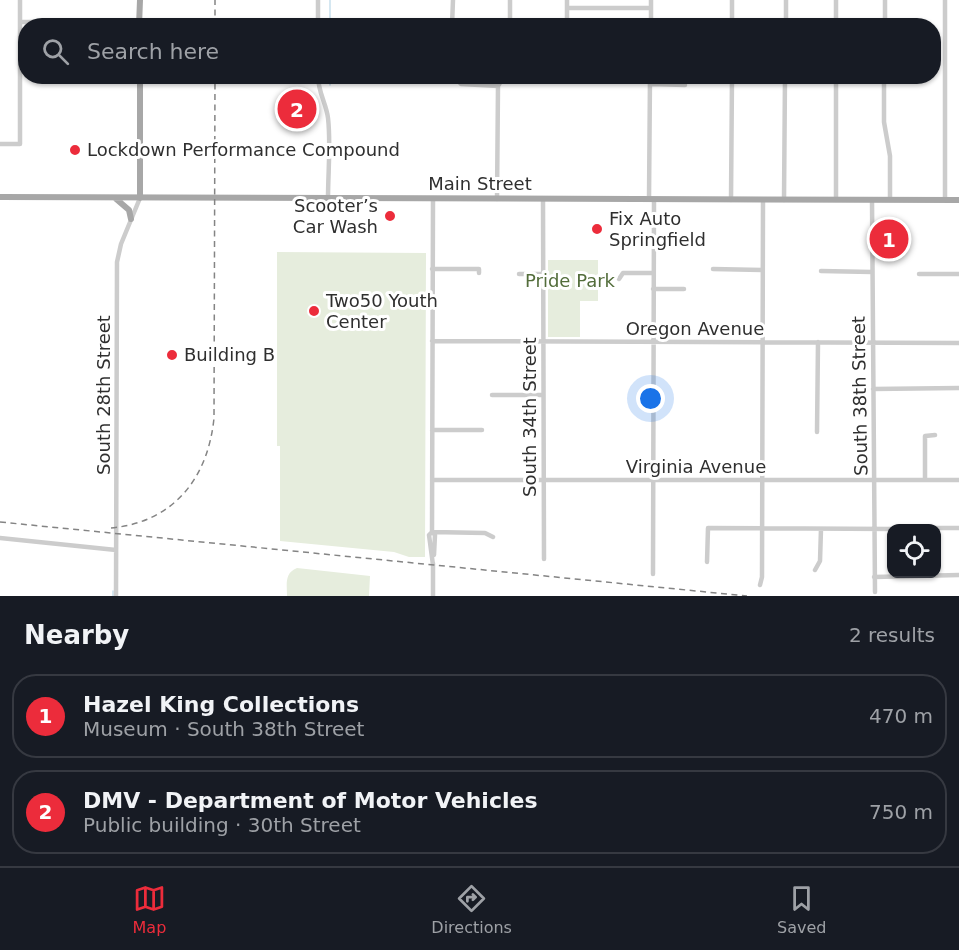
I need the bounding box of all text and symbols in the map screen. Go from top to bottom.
search box [18,18,941,84]
icon: search [39,35,72,68]
text: Search here [87,39,219,64]
pin: 2 [278,86,316,132]
place label: Lockdown Performance Compound [87,139,400,160]
marker: Lockdown Performance Compound [68,143,82,157]
street label: Main Street [428,173,532,194]
place label: Scooter’s Car Wash [293,195,378,237]
place label: Fix Auto Springfield [609,208,706,250]
marker: Scooter’s Car Wash [383,209,397,223]
pin: 1 [870,216,908,262]
marker: Fix Auto Springfield [590,222,604,236]
park label: Pride Park [525,270,616,291]
place label: Two50 Youth Center [325,290,438,332]
marker: Two50 Youth Center [307,304,321,318]
street label: South 28th Street [93,315,114,475]
street label: South 38th Street [848,316,871,476]
street label: Oregon Avenue [626,318,764,339]
street label: South 34th Street [519,337,540,497]
place label: Building B [184,344,275,365]
marker: Building B [165,348,179,362]
your location [636,384,665,413]
street label: Virginia Avenue [626,456,766,477]
map controls [887,524,941,578]
button: locate [887,524,941,578]
text: Nearby [24,620,129,650]
text: 2 results [849,623,935,647]
text: Hazel King Collections [83,692,359,717]
text: 1 [39,704,52,728]
text: 470 m [869,704,933,728]
text: Museum · South 38th Street [83,717,364,741]
text: DMV - Department of Motor Vehicles [83,788,538,813]
text: 2 [39,800,52,824]
text: 750 m [869,800,933,824]
text: Public building · 30th Street [83,813,361,837]
tab: Map [133,882,166,937]
tab: Directions [431,882,512,937]
tab: Saved [777,882,826,937]

